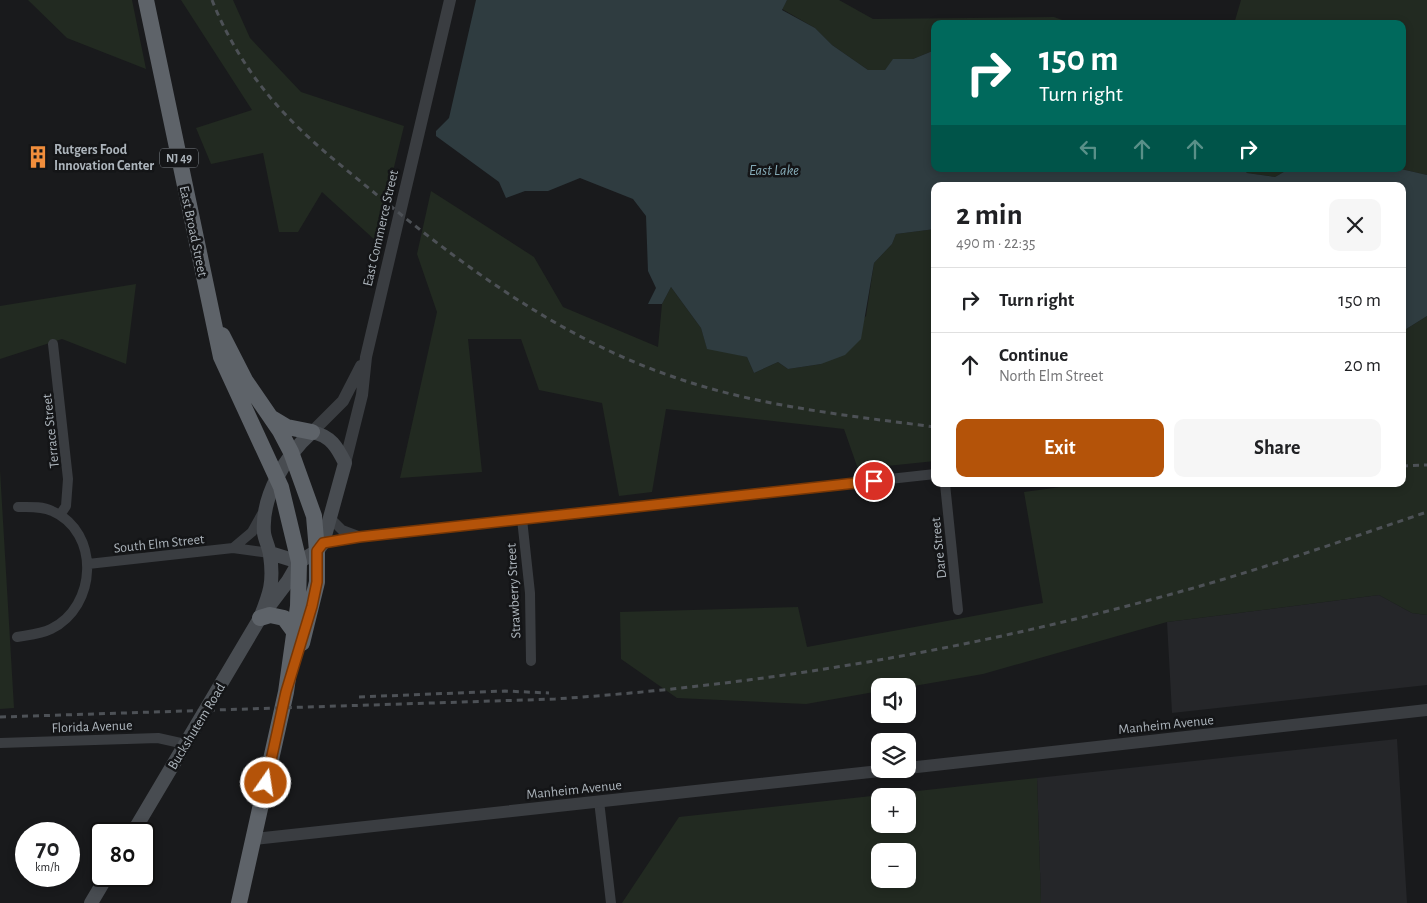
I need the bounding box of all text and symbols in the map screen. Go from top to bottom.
icon: right [956,40,1021,105]
text: 150 m [1039,42,1119,77]
text: Turn right [1039,83,1123,105]
icon: left [1075,135,1103,163]
icon: ahead [1128,135,1156,163]
icon: ahead [1181,135,1209,163]
icon: right [1234,135,1262,163]
place label: Rutgers Food Innovation Center [54,143,154,173]
building icon: Rutgers Food Innovation Center [25,144,51,170]
road number: NJ 49 [160,148,198,168]
water label: East Lake [749,163,799,178]
street label: East Commerce Street [361,168,401,288]
street label: East Broad Street [177,184,210,278]
button: close [1329,199,1381,251]
text: 2 min [956,200,1023,230]
text: 490 m · 22:35 [956,235,1036,251]
icon: right [956,286,984,314]
text: Turn right [999,291,1074,310]
text: 150 m [1338,291,1381,310]
text: Continue [999,346,1068,365]
icon: ahead [956,351,984,379]
text: 20 m [1344,356,1381,375]
text: North Elm Street [999,368,1103,384]
street label: Terrace Street [40,392,62,469]
button: Exit [956,419,1164,477]
button: Share [1174,419,1381,477]
pin [853,460,895,502]
icon: arrive [860,467,888,495]
street label: Dare Street [929,516,949,579]
street label: South Elm Street [113,532,206,556]
street label: Strawberry Street [504,542,523,639]
map controls [871,678,916,888]
button: sound [871,678,916,723]
street label: Buckshutem Road [166,681,228,772]
street label: Manheim Avenue [1118,713,1215,737]
street label: Florida Avenue [51,719,133,735]
button: layers [871,733,916,778]
position arrow [239,756,291,808]
street label: Manheim Avenue [526,778,623,802]
button: + [871,788,916,833]
speed limit sign: 80 [90,822,155,887]
text: 70 [36,836,59,861]
button: − [871,843,916,888]
text: km/h [35,861,60,873]

